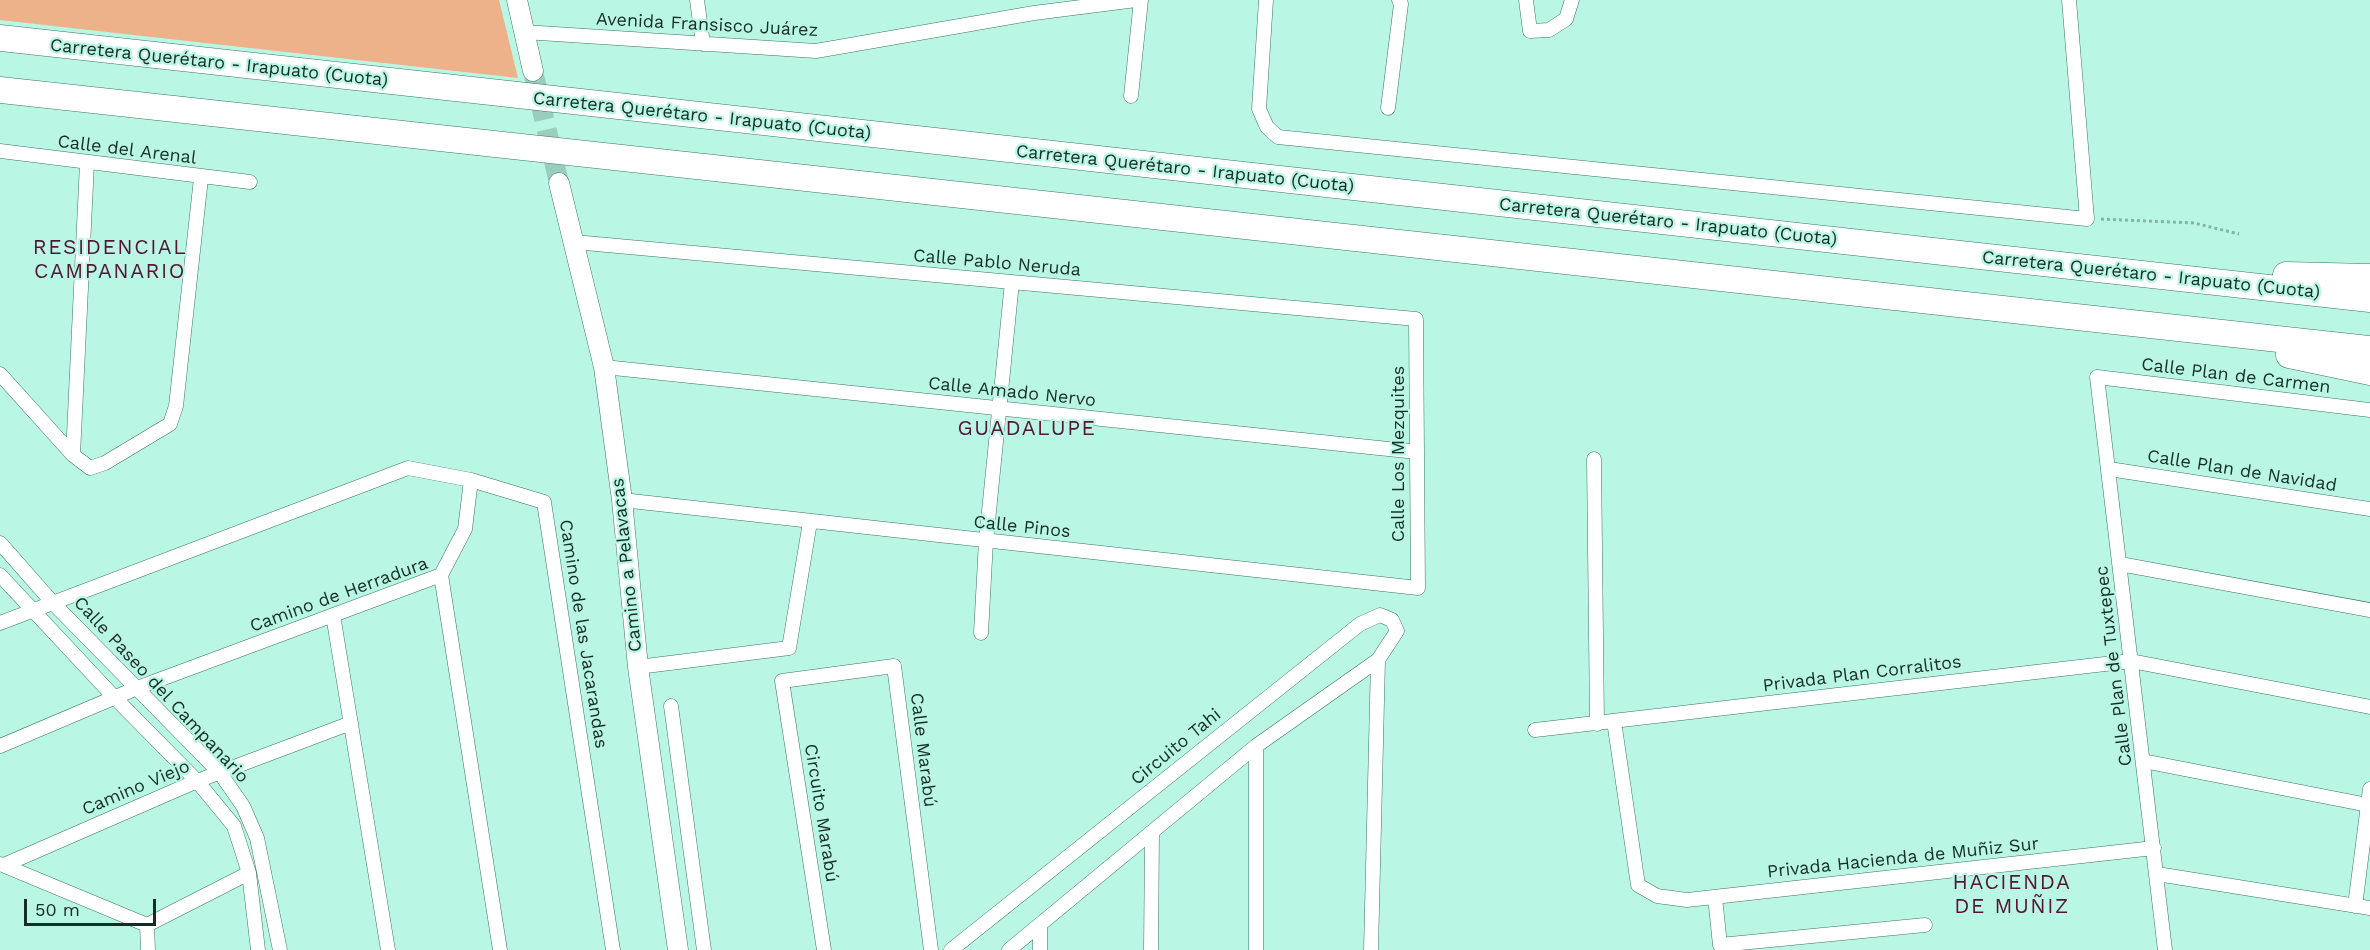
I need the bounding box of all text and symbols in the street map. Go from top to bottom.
street label: Avenida Fransisco Juárez [595,8,819,42]
street label: Carretera Querétaro - Irapuato (Cuota) [49,34,389,92]
street label: Carretera Querétaro - Irapuato (Cuota) [532,87,872,145]
street label: Calle del Arenal [56,131,198,169]
street label: Carretera Querétaro - Irapuato (Cuota) [1015,140,1355,198]
street label: Carretera Querétaro - Irapuato (Cuota) [1498,193,1838,251]
district label: RESIDENCIAL CAMPANARIO [33,235,187,285]
street label: Calle Pablo Neruda [912,245,1082,281]
street label: Carretera Querétaro - Irapuato (Cuota) [1981,246,2321,304]
street label: Calle Plan de Carmen [2140,354,2332,398]
street label: Calle Los Mezquites [1388,366,1410,542]
street label: Calle Amado Nervo [927,372,1097,412]
district label: GUADALUPE [958,416,1096,442]
street label: Calle Plan de Navidad [2146,445,2338,497]
street label: Camino a Pelavacas [607,477,647,653]
street label: Calle Pinos [973,511,1071,543]
street label: Camino de las Jacarandas [554,518,612,750]
street label: Camino de Herradura [247,553,431,637]
street label: Calle Plan de Tuxtepec [2091,564,2137,768]
street label: Calle Paseo del Campanario [69,592,253,788]
street label: Privada Plan Corralitos [1761,651,1963,697]
street label: Calle Marabú [905,692,941,808]
street label: Circuito Tahi [1127,704,1225,790]
street label: Circuito Marabú [799,742,843,884]
street label: Camino Viejo [79,756,193,820]
street label: Privada Hacienda de Muñiz Sur [1766,833,2040,883]
district label: HACIENDA DE MUÑIZ [1953,870,2071,920]
scale bar [27,887,159,925]
text: 50 m [35,899,80,920]

